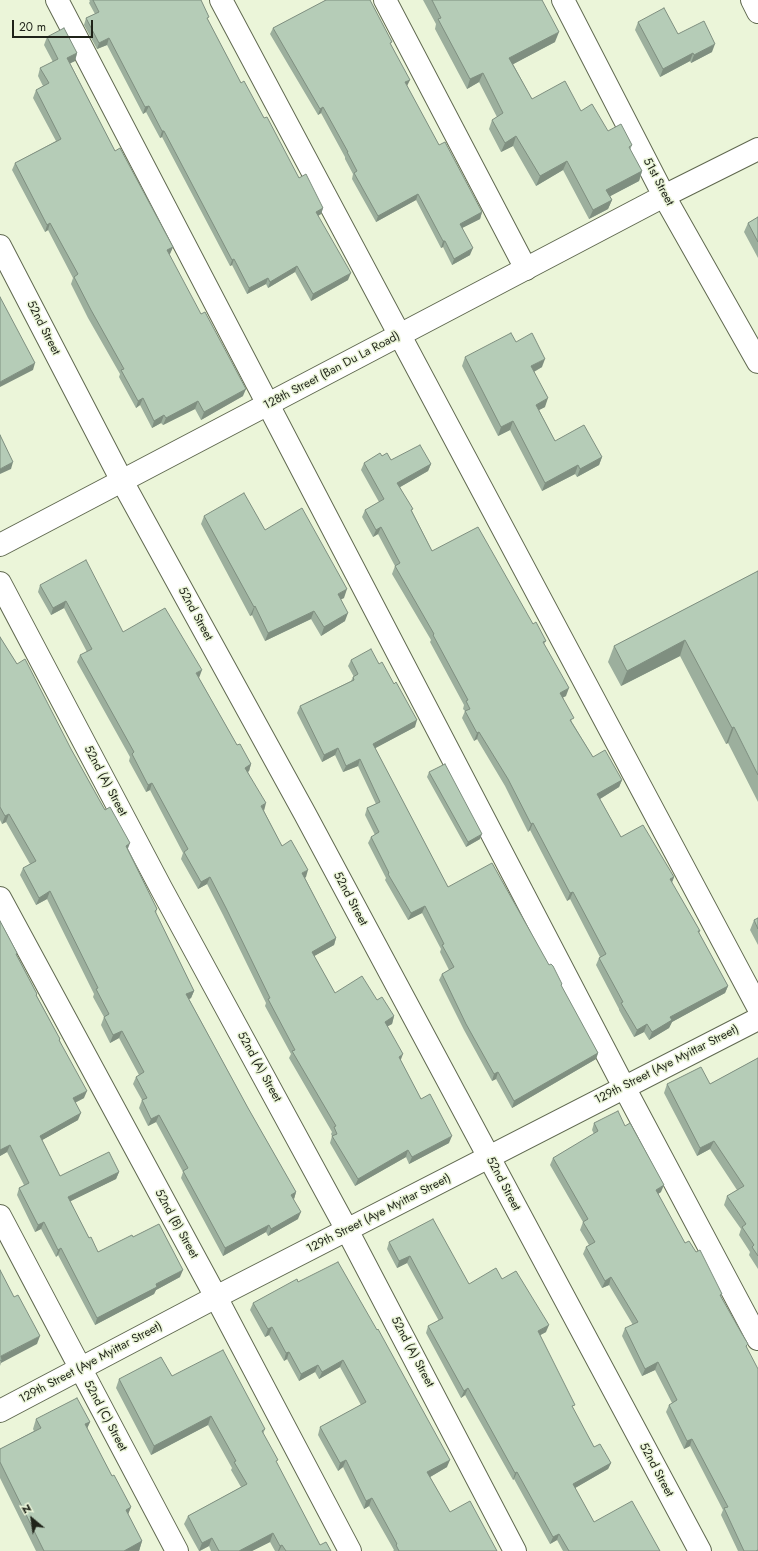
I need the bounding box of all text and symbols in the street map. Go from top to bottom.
scale bar [14,12,95,38]
text: 20 m [19,18,46,36]
street label: 51st Street [639,156,677,208]
street label: 52nd Street [23,298,63,358]
street label: 128th Street (Ban Du La Road) [261,329,403,413]
street label: 52nd Street [174,585,216,643]
street label: 52nd (A) Street [80,743,130,819]
street label: 52nd Street [330,870,370,928]
street label: 129th Street (Aye Myittar Street) [593,1022,741,1108]
street label: 52nd (A) Street [234,1029,284,1105]
street label: 52nd Street [483,1155,523,1213]
street label: 129th Street (Aye Myittar Street) [305,1171,453,1257]
street label: 52nd (B) Street [151,1187,201,1261]
street label: 52nd (A) Street [387,1314,437,1390]
street label: 129th Street (Aye Myittar Street) [17,1319,165,1407]
street label: 52nd (C) Street [80,1378,130,1454]
street label: 52nd Street [636,1441,676,1499]
north arrow [12,1499,52,1539]
text: N [18,1499,34,1518]

